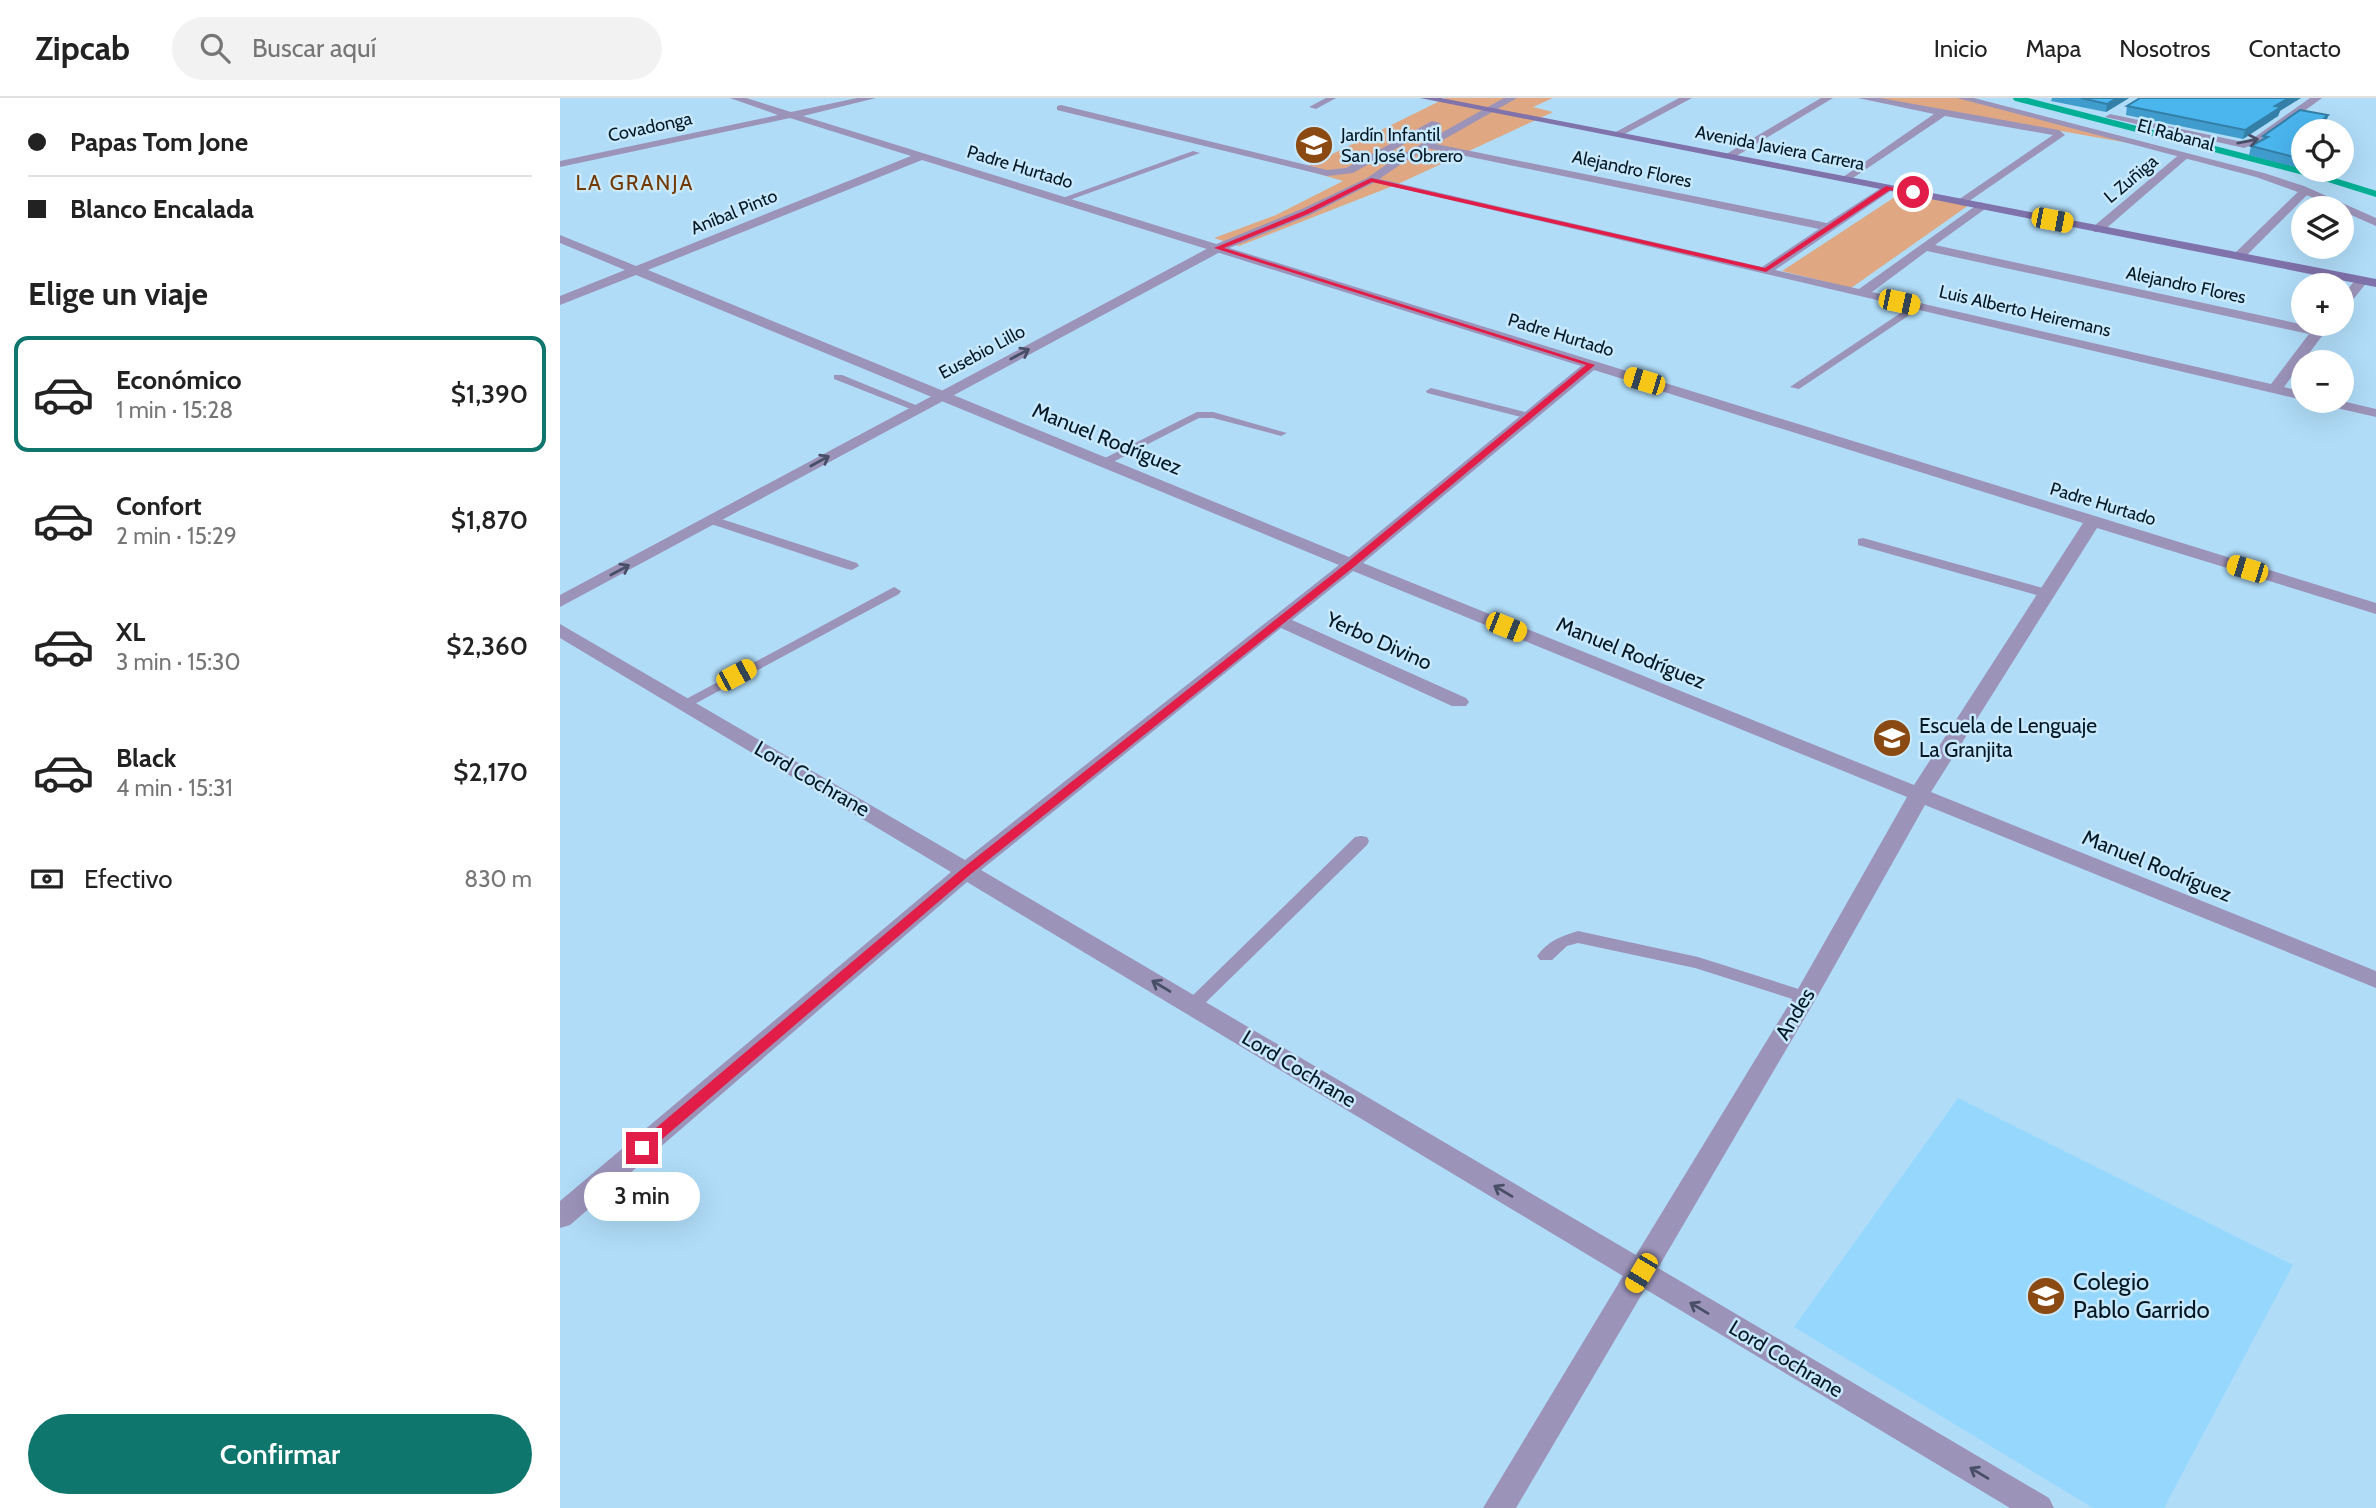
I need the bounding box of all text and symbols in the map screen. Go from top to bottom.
search box [172,17,662,80]
text: Zipcab [35,28,130,68]
icon: search [196,29,234,67]
text: Buscar aquí [252,32,376,64]
text: Inicio [1934,34,1987,63]
text: Mapa [2025,34,2081,63]
text: Nosotros [2119,34,2210,63]
text: Contacto [2248,34,2341,63]
street label: Covadonga [606,107,694,147]
street label: El Rabanal [2135,114,2218,156]
map controls [2291,119,2354,413]
button: locate [2291,119,2354,182]
street label: Avenida Javiera Carrera [1693,121,1867,175]
school or university icon: Jardín Infantil San José Obrero [1293,124,1335,166]
place label: Jardín Infantil San José Obrero [1340,124,1463,167]
text: Papas Tom Jone [70,126,248,158]
one-way arrow [2236,134,2259,147]
street label: Padre Hurtado [964,140,1076,194]
street label: Alejandro Flores [1570,146,1694,192]
street label: L Zuñiga [2100,150,2163,208]
district label: LA GRANJA [576,170,694,195]
route start [1897,176,1929,208]
street label: Aníbal Pinto [687,185,781,239]
text: Blanco Encalada [70,193,254,225]
button: layers [2291,196,2354,259]
car [2030,206,2075,234]
street label: Alejandro Flores [2124,262,2248,308]
button: + [2291,273,2354,336]
text: Elige un viaje [28,274,208,313]
street label: Luis Alberto Heiremans [1937,281,2113,341]
car [1877,287,1922,317]
street label: Padre Hurtado [1505,308,1617,362]
street label: Eusebio Lillo [935,320,1029,384]
one-way arrow [1010,346,1030,360]
button: − [2291,350,2354,413]
icon: car [32,363,95,426]
text: Económico [116,364,242,396]
car [1621,365,1668,397]
text: $1,390 [451,378,528,410]
text: 1 min · 15:28 [116,396,233,424]
street label: Manuel Rodríguez [1029,397,1186,480]
one-way arrow [809,454,830,467]
street label: Padre Hurtado [2047,477,2159,531]
icon: car [32,489,95,552]
text: Confort [116,490,202,522]
text: $1,870 [451,504,528,536]
text: 2 min · 15:29 [116,522,237,550]
car [2224,553,2271,585]
one-way arrow [609,563,630,576]
street label: Yerbo Divino [1322,606,1436,675]
car [1483,609,1530,645]
street label: Manuel Rodríguez [1553,611,1710,694]
icon: car [32,615,95,678]
text: XL [116,616,145,648]
text: $2,360 [446,630,528,662]
text: 3 min · 15:30 [116,648,241,676]
car [713,656,760,694]
place label: Escuela de Lenguaje La Granjita [1919,713,2097,763]
school or university icon: Escuela de Lenguaje La Granjita [1871,717,1913,759]
street label: Lord Cochrane [750,736,874,822]
icon: car [32,741,95,804]
text: Black [116,742,176,774]
text: $2,170 [453,756,528,788]
text: 4 min · 15:31 [116,774,233,802]
street label: Manuel Rodríguez [2079,824,2236,907]
icon: cash [28,860,66,898]
text: Efectivo [84,863,173,895]
text: 830 m [464,865,532,893]
one-way arrow [1152,979,1172,993]
street label: Andes [1769,983,1820,1044]
street label: Lord Cochrane [1238,1025,1361,1113]
route end [626,1132,658,1164]
callout: 3 min [584,1172,700,1222]
text: 3 min [614,1182,670,1210]
one-way arrow [1494,1184,1514,1198]
car [1622,1250,1661,1296]
place label: Colegio Pablo Garrido [2073,1267,2210,1324]
school or university icon: Colegio Pablo Garrido [2025,1275,2067,1317]
one-way arrow [1689,1301,1709,1315]
street label: Lord Cochrane [1725,1315,1848,1403]
button: Confirmar [28,1414,532,1494]
one-way arrow [1970,1466,1990,1480]

